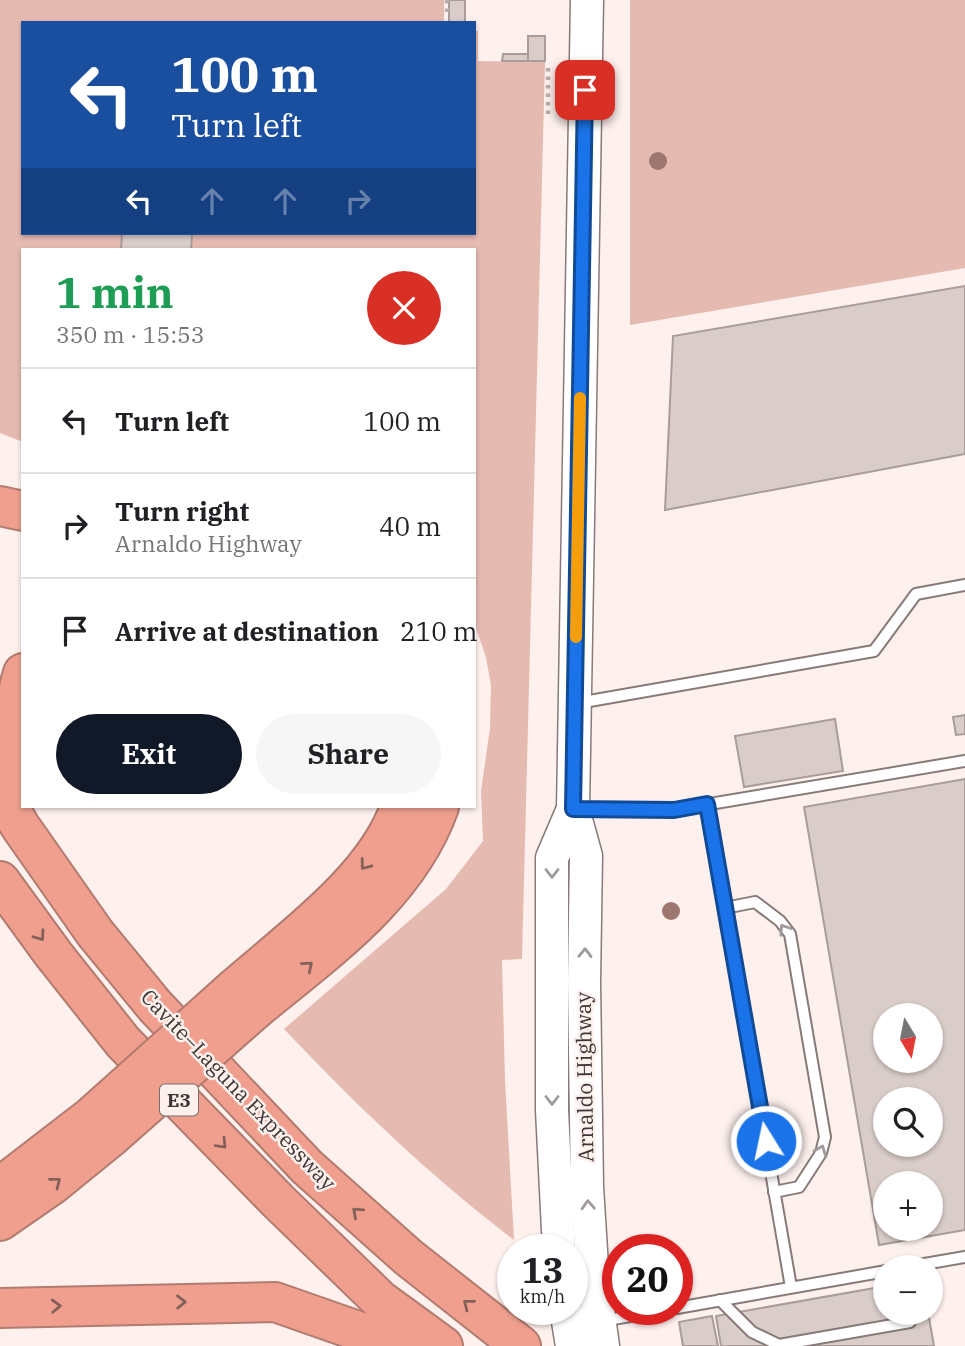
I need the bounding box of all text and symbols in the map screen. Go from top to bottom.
text: 100 m [171,42,318,105]
icon: left [56,49,147,140]
pin [555,60,615,120]
icon: arrive [566,71,604,109]
text: Turn left [171,104,302,146]
icon: left [120,182,158,220]
icon: ahead [193,182,231,220]
icon: ahead [266,182,304,220]
icon: right [339,182,377,220]
text: 1 min [56,265,174,320]
button: close [367,271,441,345]
text: 350 m · 15:53 [56,319,205,349]
icon: left [56,402,94,440]
text: Turn left [115,404,229,438]
text: 100 m [363,404,441,438]
text: Turn right [115,494,249,528]
icon: right [56,507,94,545]
text: 40 m [379,509,441,543]
text: Arnaldo Highway [115,528,302,558]
icon: arrive [56,612,94,650]
text: Arrive at destination [115,614,379,648]
text: 210 m [400,614,478,648]
button: Exit [56,714,242,794]
button: Share [256,714,441,794]
one-way arrow [361,857,374,870]
one-way arrow [544,868,560,879]
one-way arrow [780,924,792,936]
one-way arrow [32,928,44,941]
one-way arrow [577,948,592,959]
one-way arrow [301,961,313,974]
street label: Cavite–Laguna Expressway [135,983,343,1196]
street label: Arnaldo Highway [569,991,599,1162]
north arrow [873,1003,943,1073]
map controls [873,1003,943,1325]
road number: E3 [160,1084,198,1116]
button: search [873,1087,943,1157]
one-way arrow [544,1096,560,1106]
position arrow [729,1104,803,1178]
one-way arrow [214,1135,227,1148]
one-way arrow [812,1144,826,1156]
button: + [873,1171,943,1241]
one-way arrow [48,1177,60,1190]
one-way arrow [581,1199,596,1210]
one-way arrow [352,1208,365,1220]
speed limit sign: 20 [602,1234,693,1325]
text: 13 [521,1247,564,1293]
button: − [873,1255,943,1325]
text: km/h [520,1285,565,1308]
one-way arrow [176,1294,187,1310]
one-way arrow [51,1298,62,1313]
one-way arrow [463,1299,475,1312]

